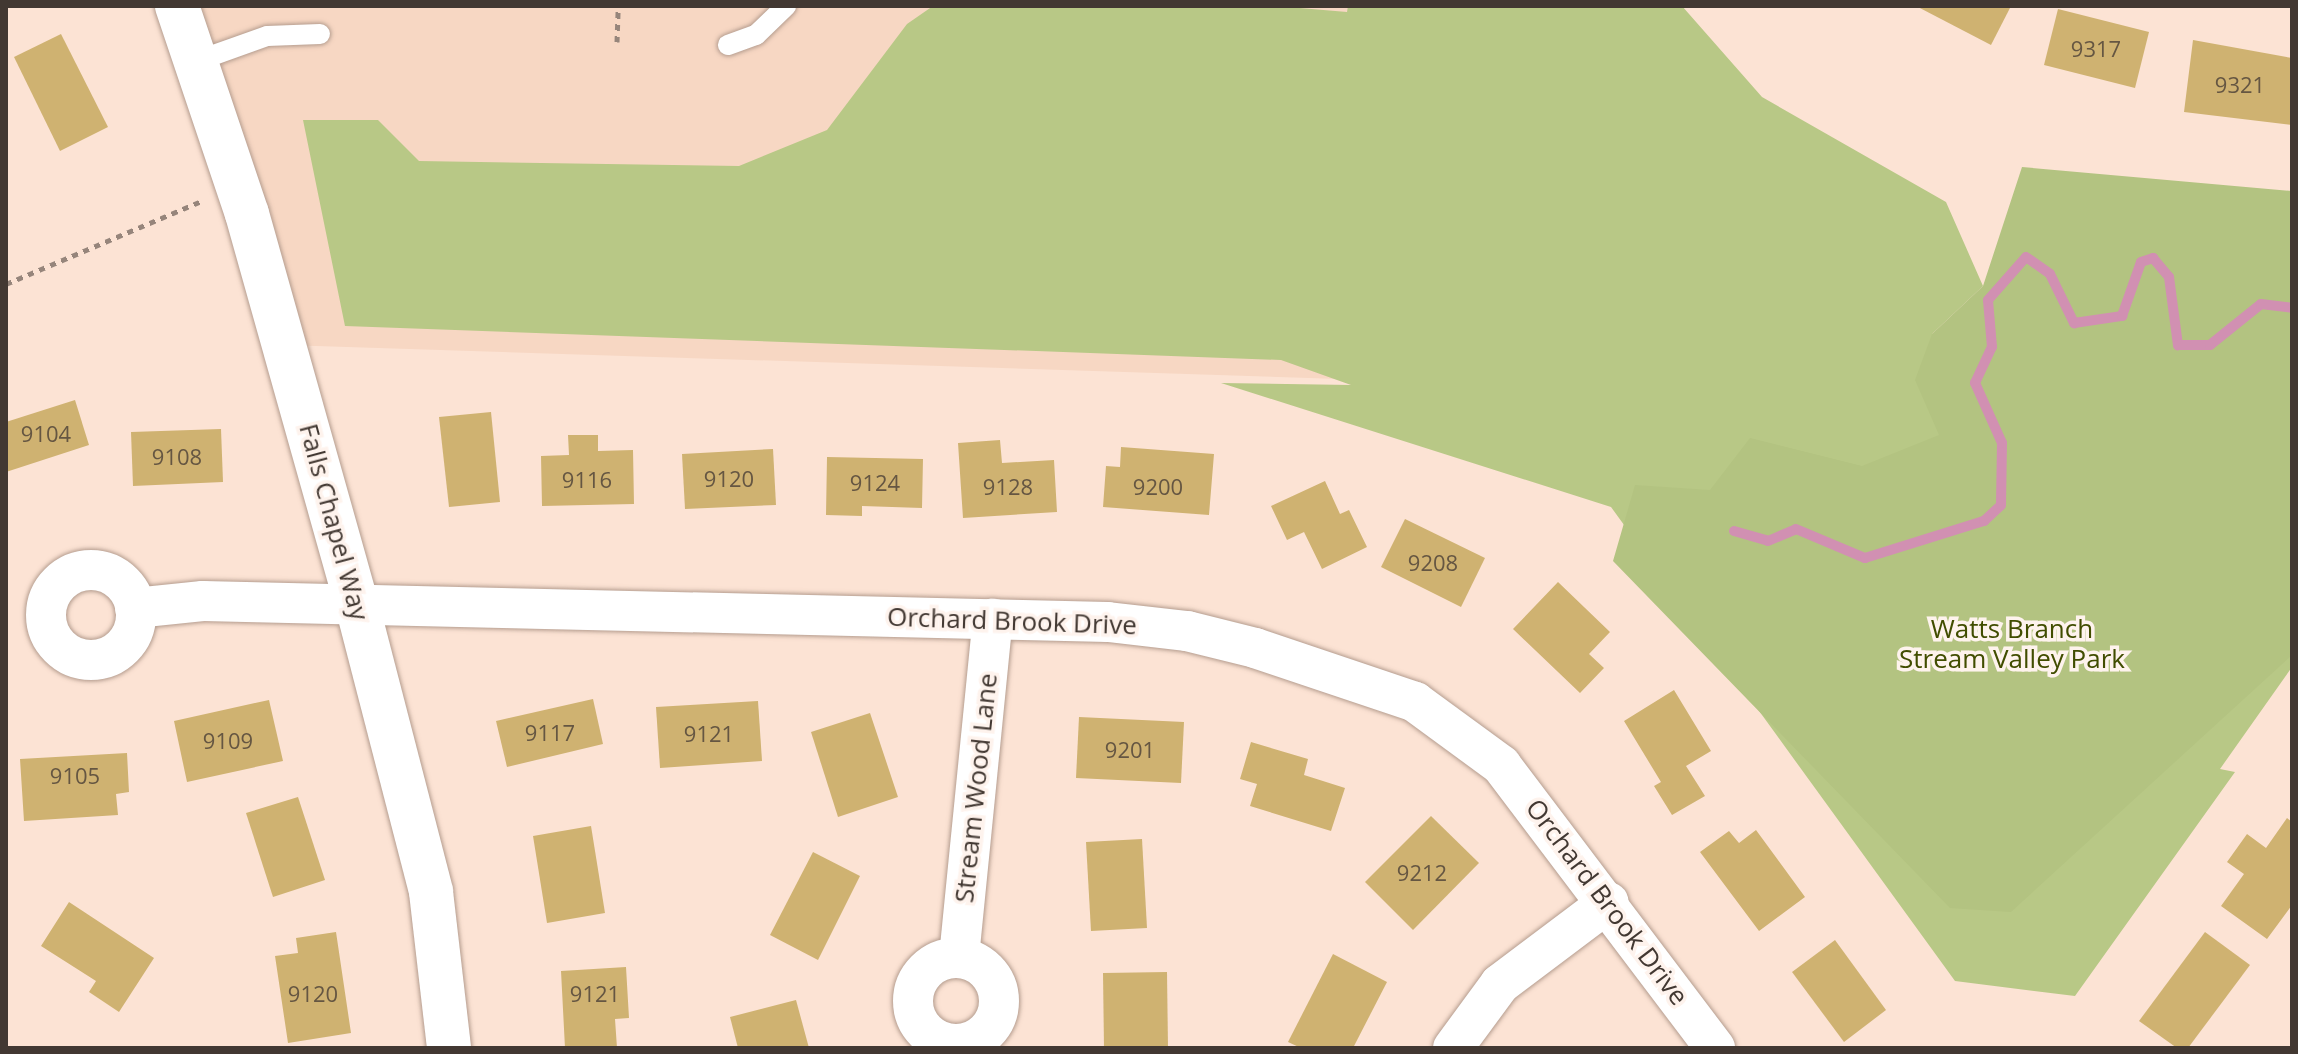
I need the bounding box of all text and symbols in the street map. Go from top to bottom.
house number: 9317 [2071,36,2121,62]
house number: 9321 [2215,72,2265,98]
street label: Falls Chapel Way [293,420,375,624]
house number: 9104 [21,421,71,447]
house number: 9108 [152,444,202,470]
house number: 9120 [704,466,754,492]
house number: 9116 [562,467,612,493]
house number: 9124 [850,470,900,496]
house number: 9128 [983,474,1033,500]
house number: 9200 [1133,474,1183,500]
house number: 9208 [1408,550,1458,576]
street label: Orchard Brook Drive [887,601,1137,641]
park label: Watts Branch Stream Valley Park [1899,613,2125,674]
street label: Stream Wood Lane [948,672,1004,904]
house number: 9117 [525,720,575,746]
house number: 9121 [684,721,734,747]
house number: 9109 [203,728,253,754]
house number: 9201 [1105,737,1155,763]
house number: 9105 [50,763,100,789]
street label: Orchard Brook Drive [1519,793,1695,1011]
house number: 9212 [1397,860,1447,886]
house number: 9120 [288,981,338,1007]
house number: 9121 [570,981,620,1007]

